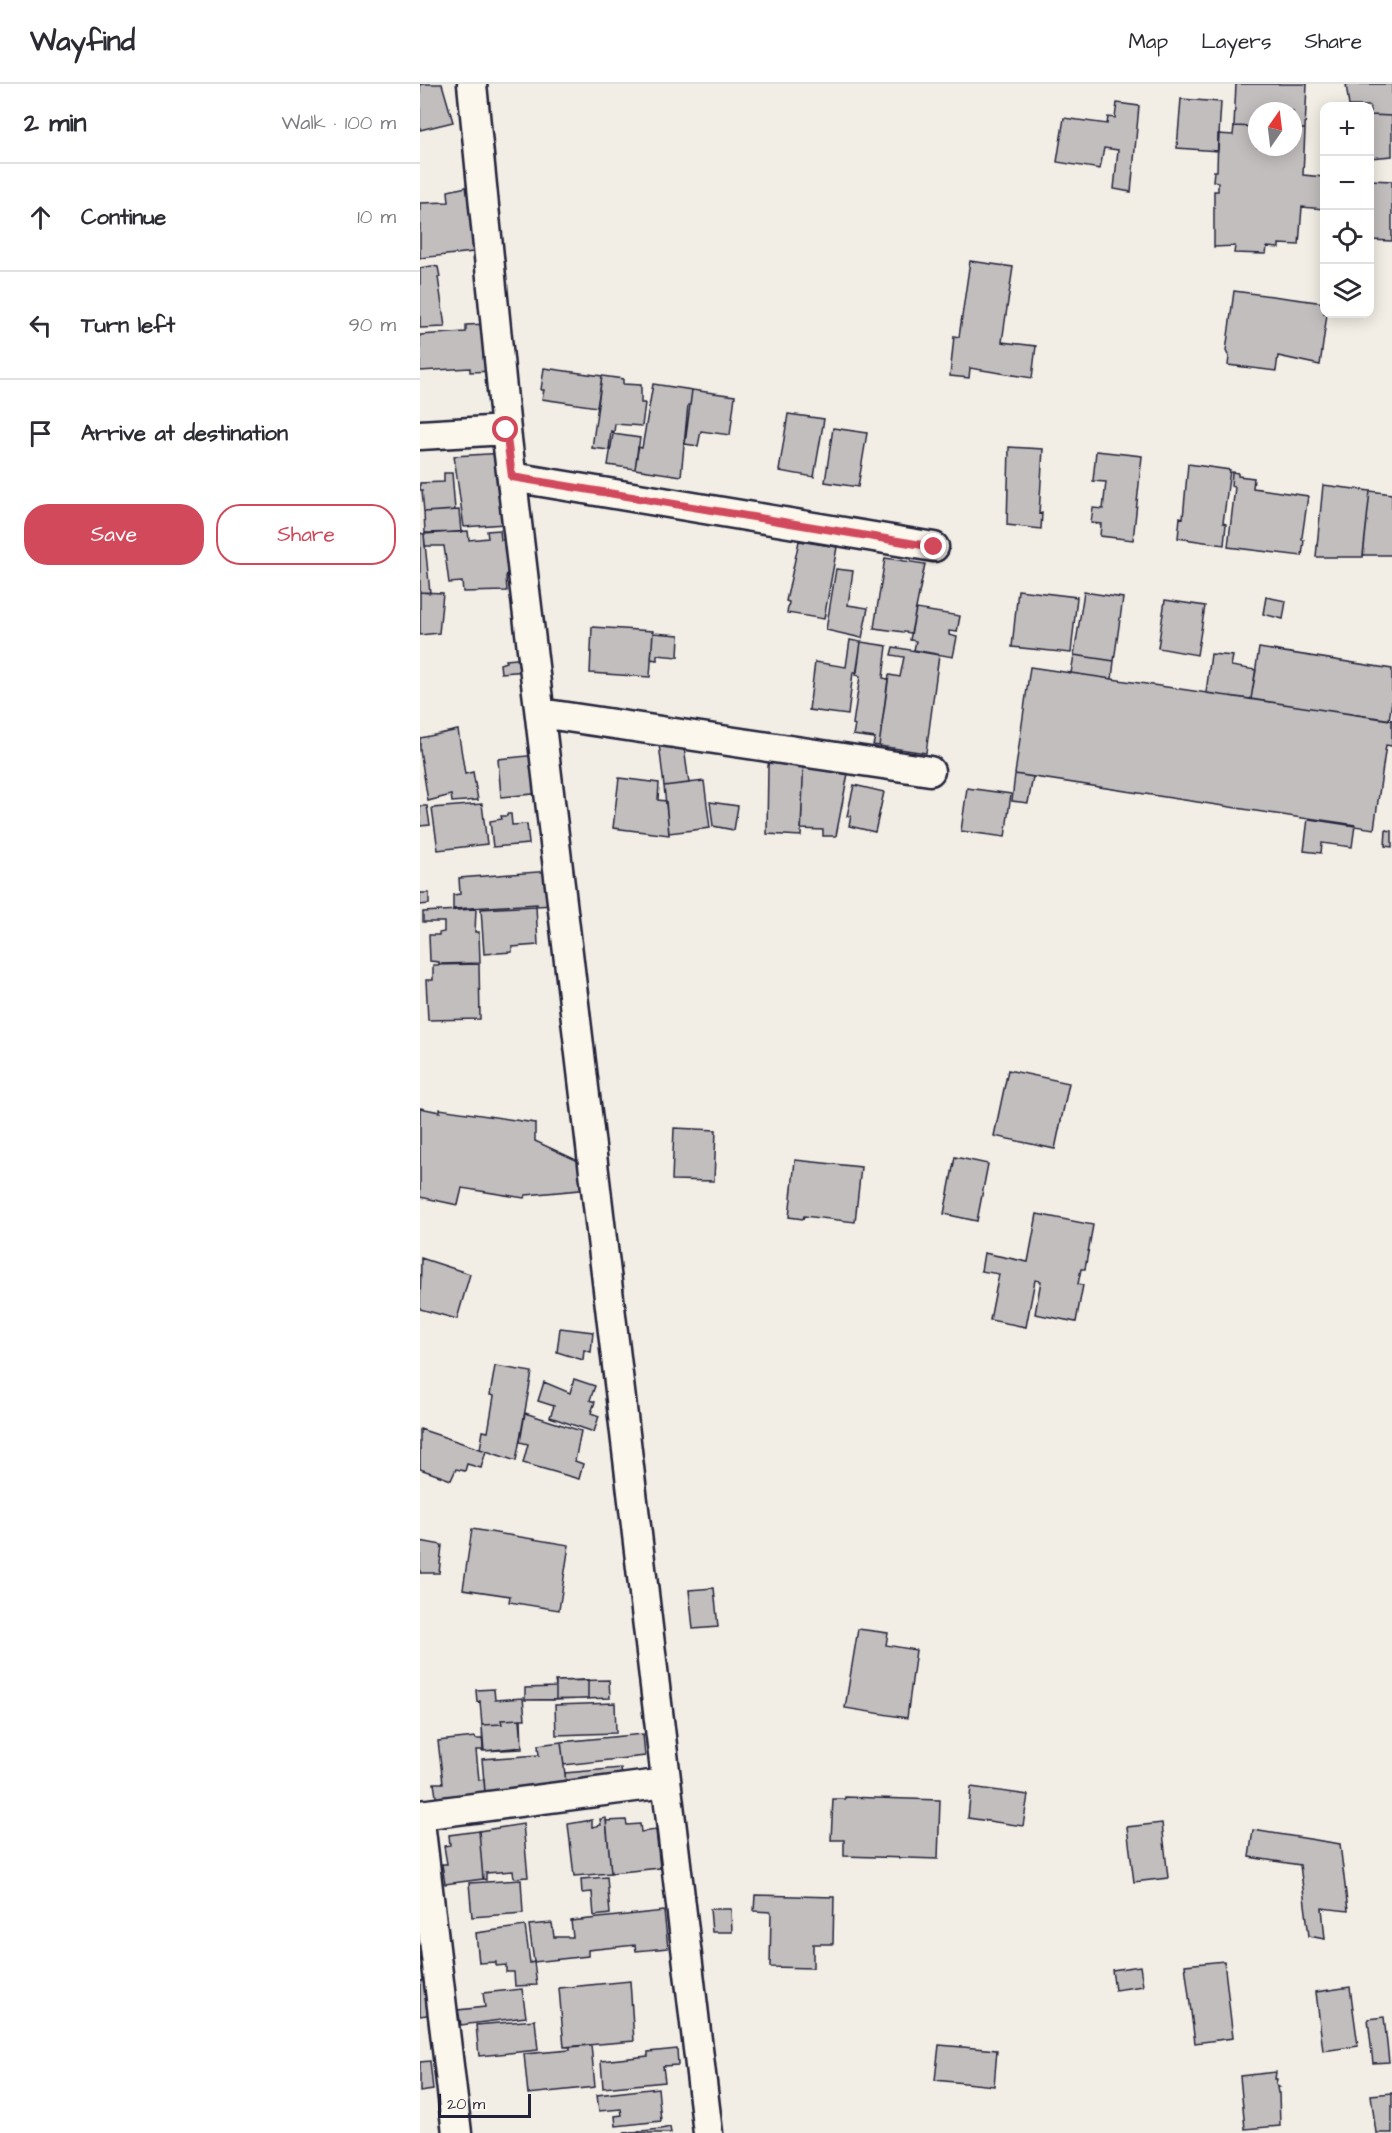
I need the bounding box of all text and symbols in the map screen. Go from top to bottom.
text: Wayfind [30,22,135,61]
text: Map [1128,27,1168,56]
text: Layers [1201,27,1271,56]
text: Share [1304,27,1362,56]
north arrow [1248,102,1302,156]
map controls [1320,102,1374,318]
button: + [1320,102,1374,156]
text: 2 min [24,105,86,141]
text: Walk · 100 m [281,109,396,137]
button: − [1320,156,1374,210]
icon: ahead [24,201,57,234]
text: Continue [81,202,166,233]
text: 10 m [357,203,396,231]
button: locate [1320,210,1374,264]
button: layers [1320,264,1374,318]
icon: left [24,309,57,342]
text: Turn left [81,310,175,341]
text: 90 m [348,311,396,339]
route start [492,416,518,442]
icon: arrive [24,417,57,450]
text: Arrive at destination [81,418,288,449]
button: Save [24,504,204,565]
button: Share [216,504,396,565]
route end [920,533,946,559]
scale bar [438,2091,531,2118]
text: 20 m [447,2093,485,2115]

